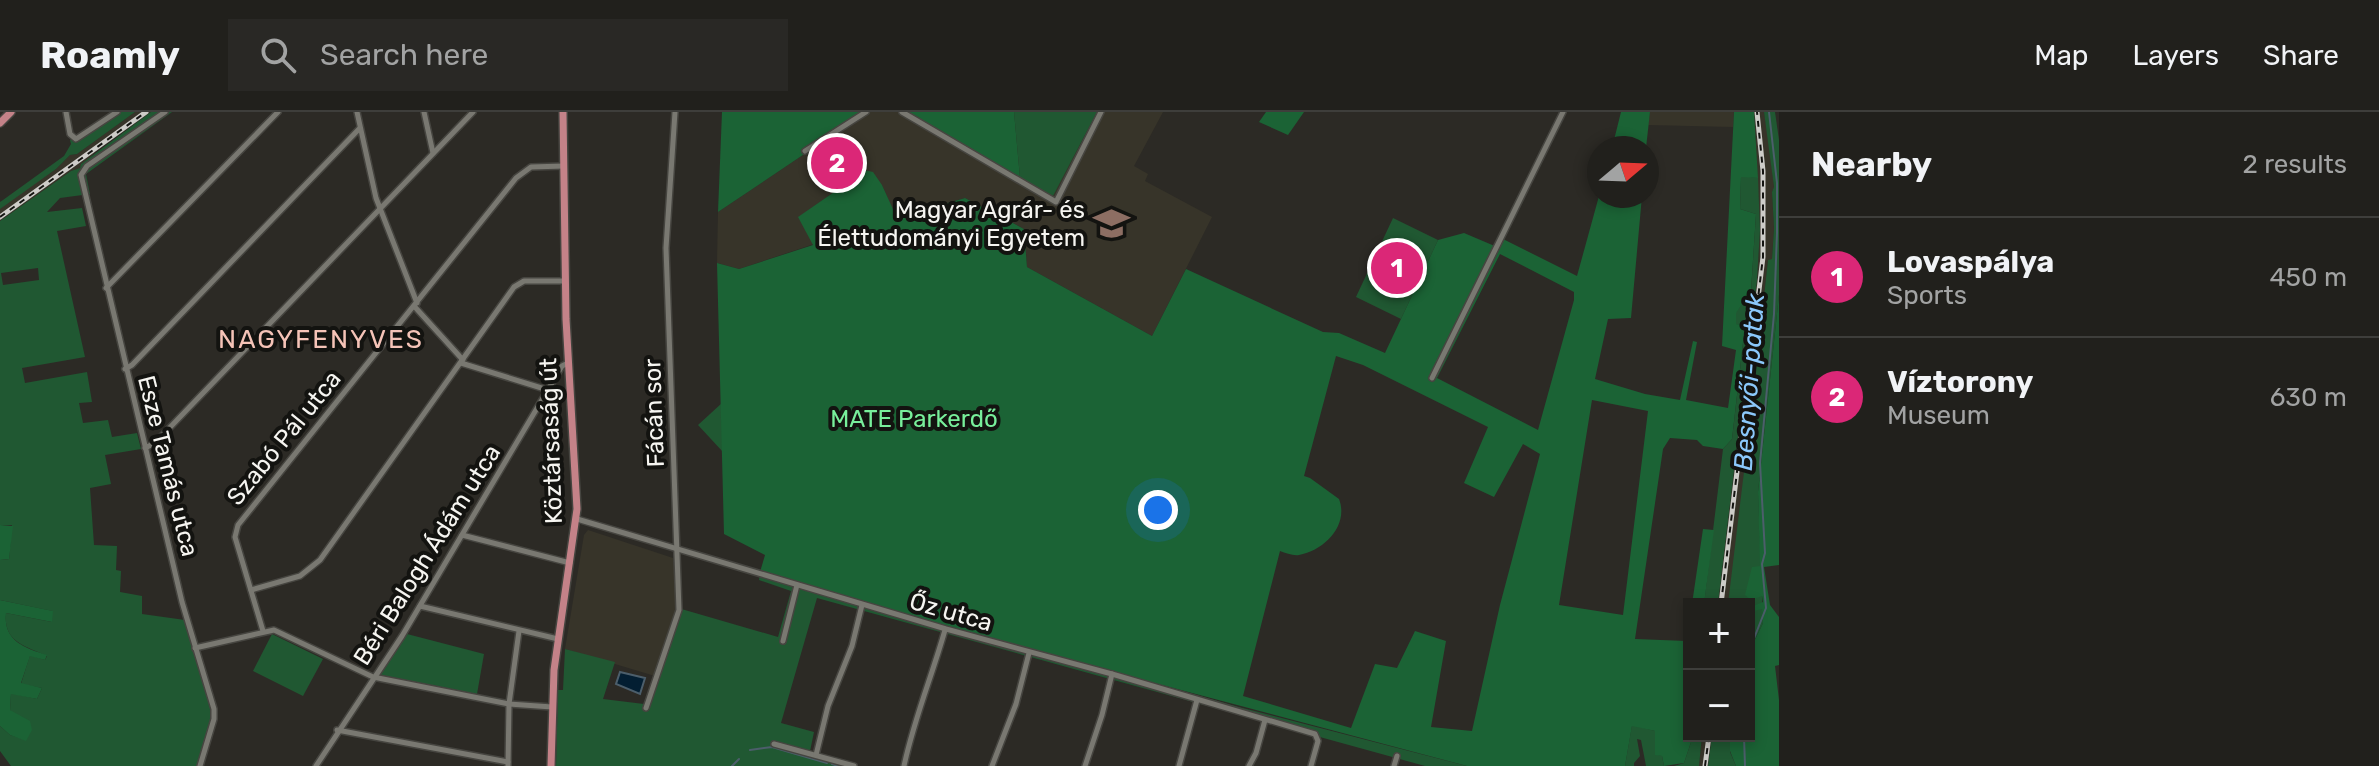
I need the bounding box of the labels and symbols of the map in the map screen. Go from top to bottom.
pin: 2 [811,133,863,193]
north arrow [1587,136,1659,208]
place label: Magyar Agrár- és Élettudományi Egyetem [817,196,1085,252]
school or university icon: Magyar Agrár- és Élettudományi Egyetem [1092,205,1130,243]
pin: 1 [1371,238,1423,298]
water label: Besnyői-patak [1728,292,1771,472]
district label: NAGYFENYVES [218,324,424,355]
street label: Köztársaság út [534,357,568,525]
street label: Fácán sor [638,358,670,468]
street label: Szabó Pál utca [221,365,347,511]
street label: Esze Tamás utca [132,373,204,559]
park label: MATE Parkerdő [830,405,998,433]
street label: Béri Balogh Ádám utca [348,440,506,670]
your location [1138,490,1178,530]
street label: Őz utca [906,587,996,637]

